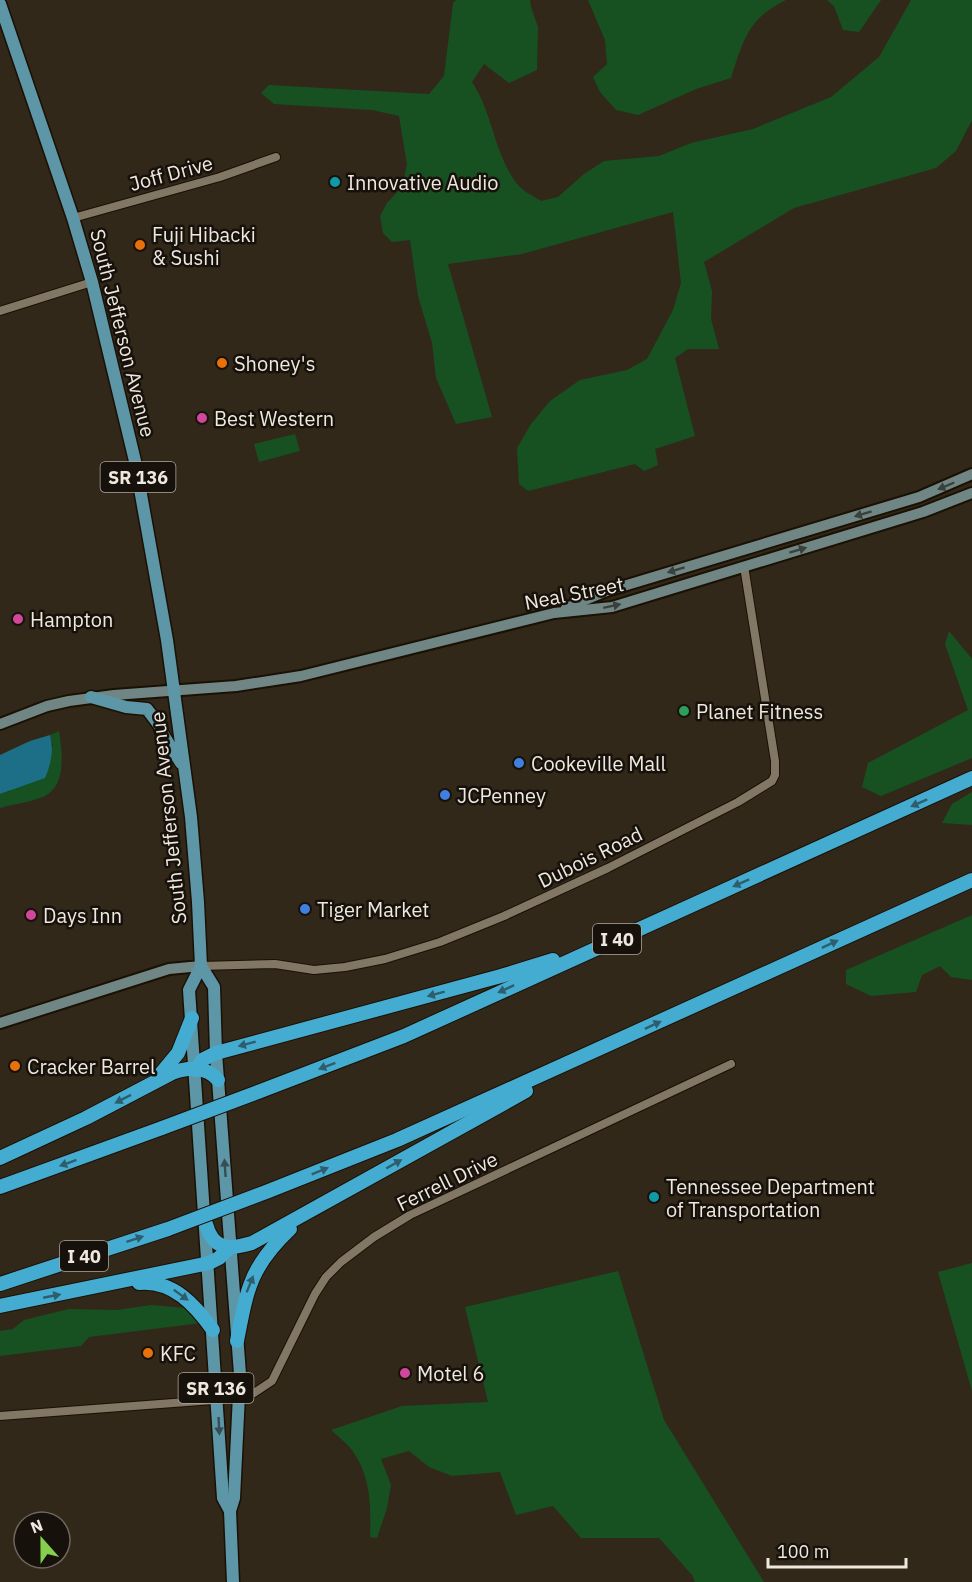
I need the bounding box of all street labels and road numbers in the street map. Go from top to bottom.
street label: Joff Drive [126,149,216,197]
street label: South Jefferson Avenue [84,226,162,440]
road number: SR 136 [100,462,176,492]
street label: Neal Street [522,570,626,616]
street label: South Jefferson Avenue [143,710,193,926]
street label: Dubois Road [533,820,647,894]
road number: I 40 [593,924,641,954]
street label: Ferrell Drive [392,1145,502,1217]
road number: I 40 [60,1241,108,1271]
road number: SR 136 [178,1373,254,1403]

